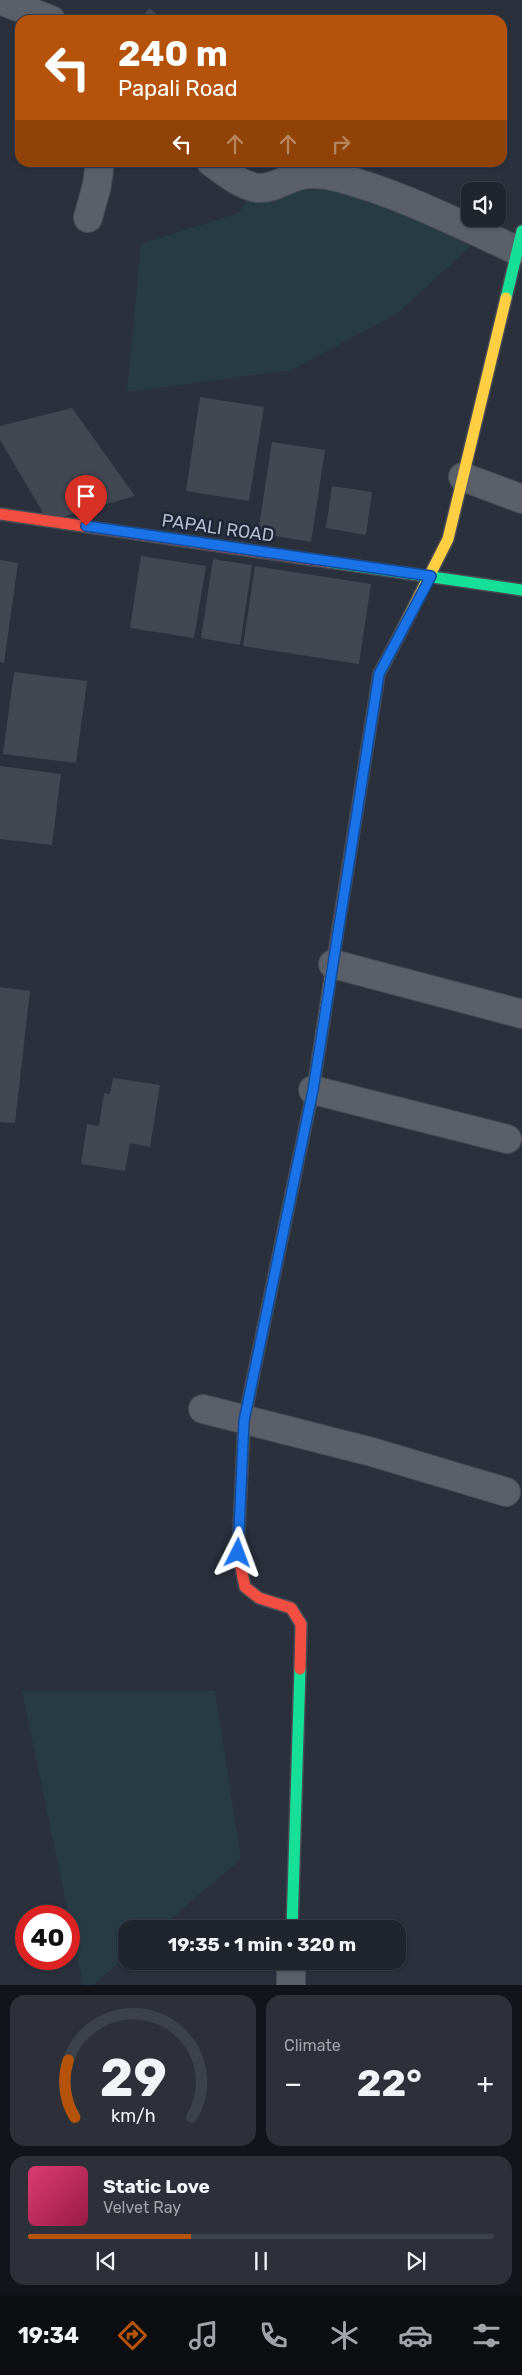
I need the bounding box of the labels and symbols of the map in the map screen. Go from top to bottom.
pin [65,475,107,526]
street label: PAPALI ROAD [160,509,276,547]
position arrow [211,1526,263,1578]
speed limit sign: 40 [15,1905,80,1970]

